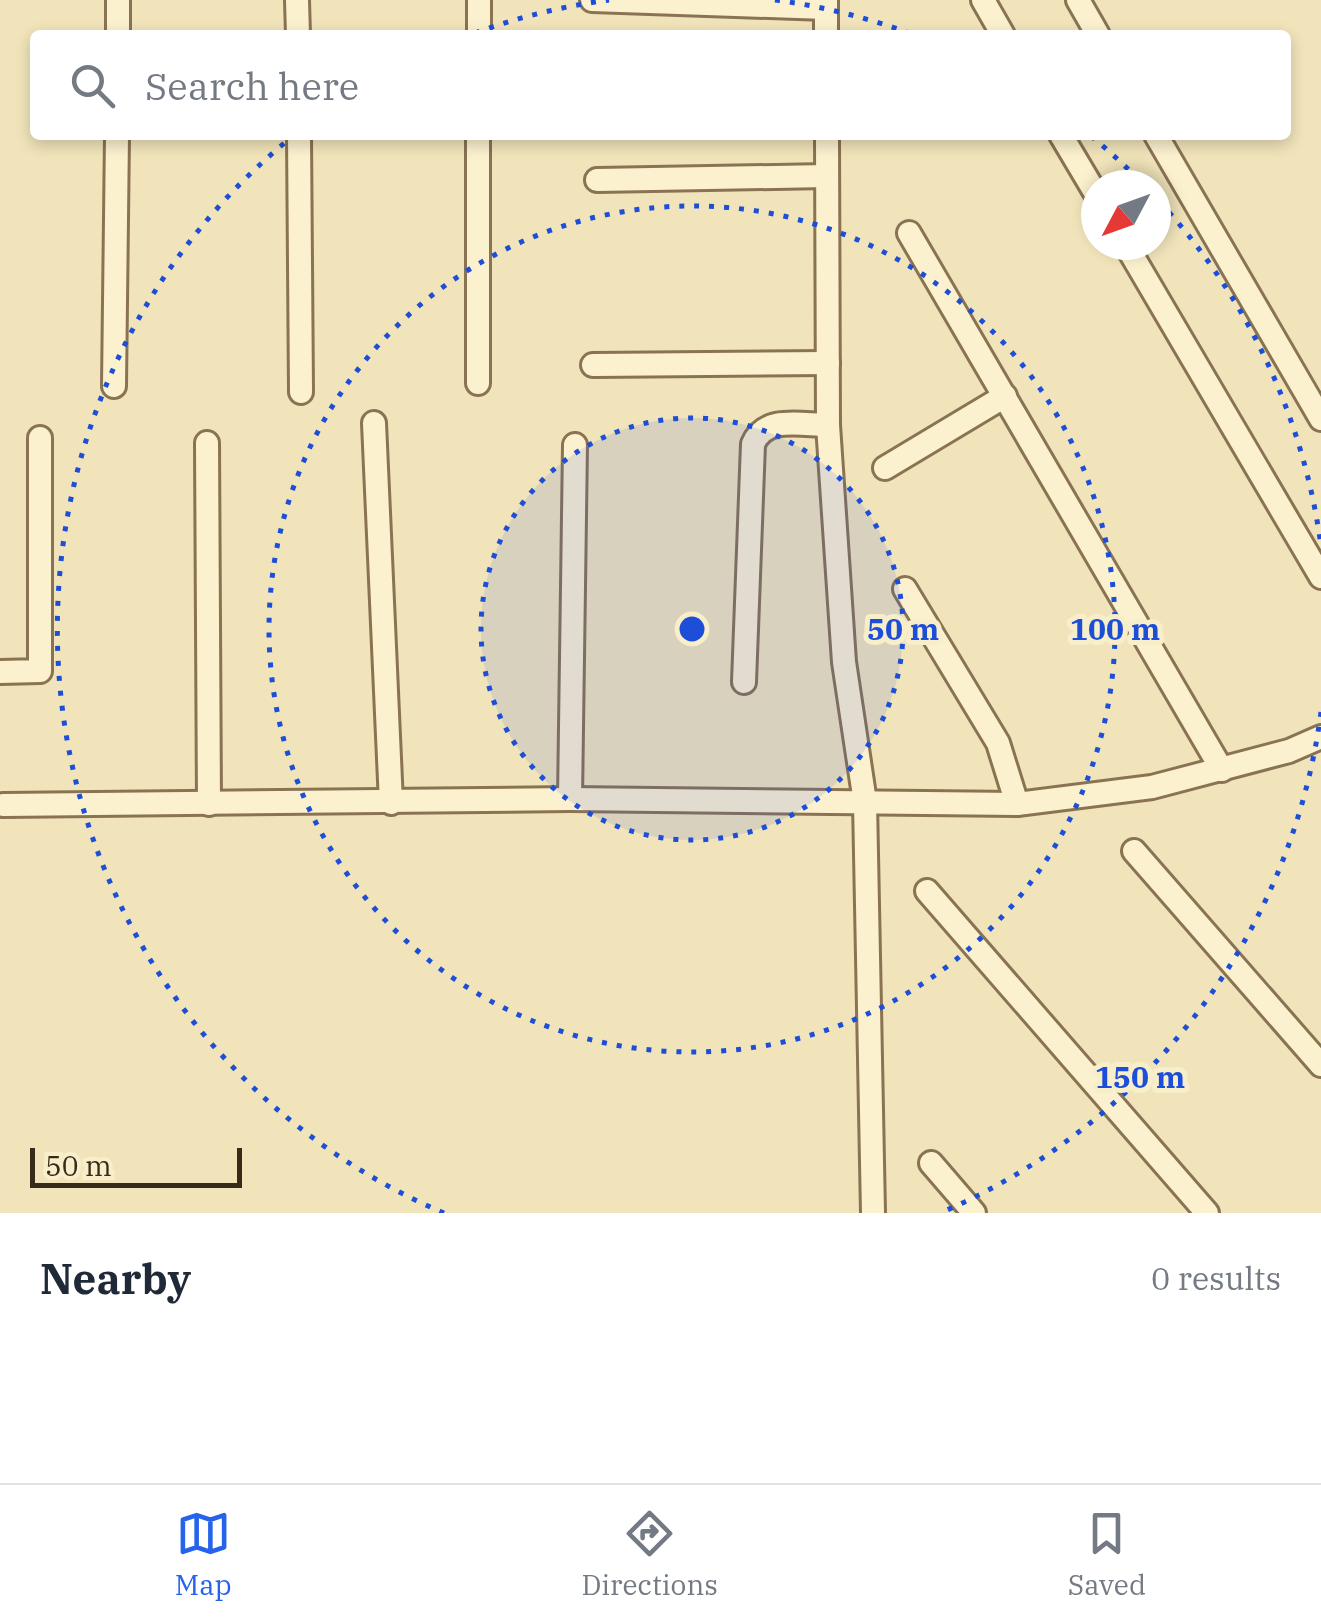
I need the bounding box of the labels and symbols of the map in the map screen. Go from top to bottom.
north arrow [1081,170,1171,260]
text: 50 m [867,609,939,648]
text: 100 m [1070,609,1160,648]
centre of rings [674,611,710,647]
text: 150 m [1095,1057,1185,1096]
scale bar [30,1143,242,1188]

